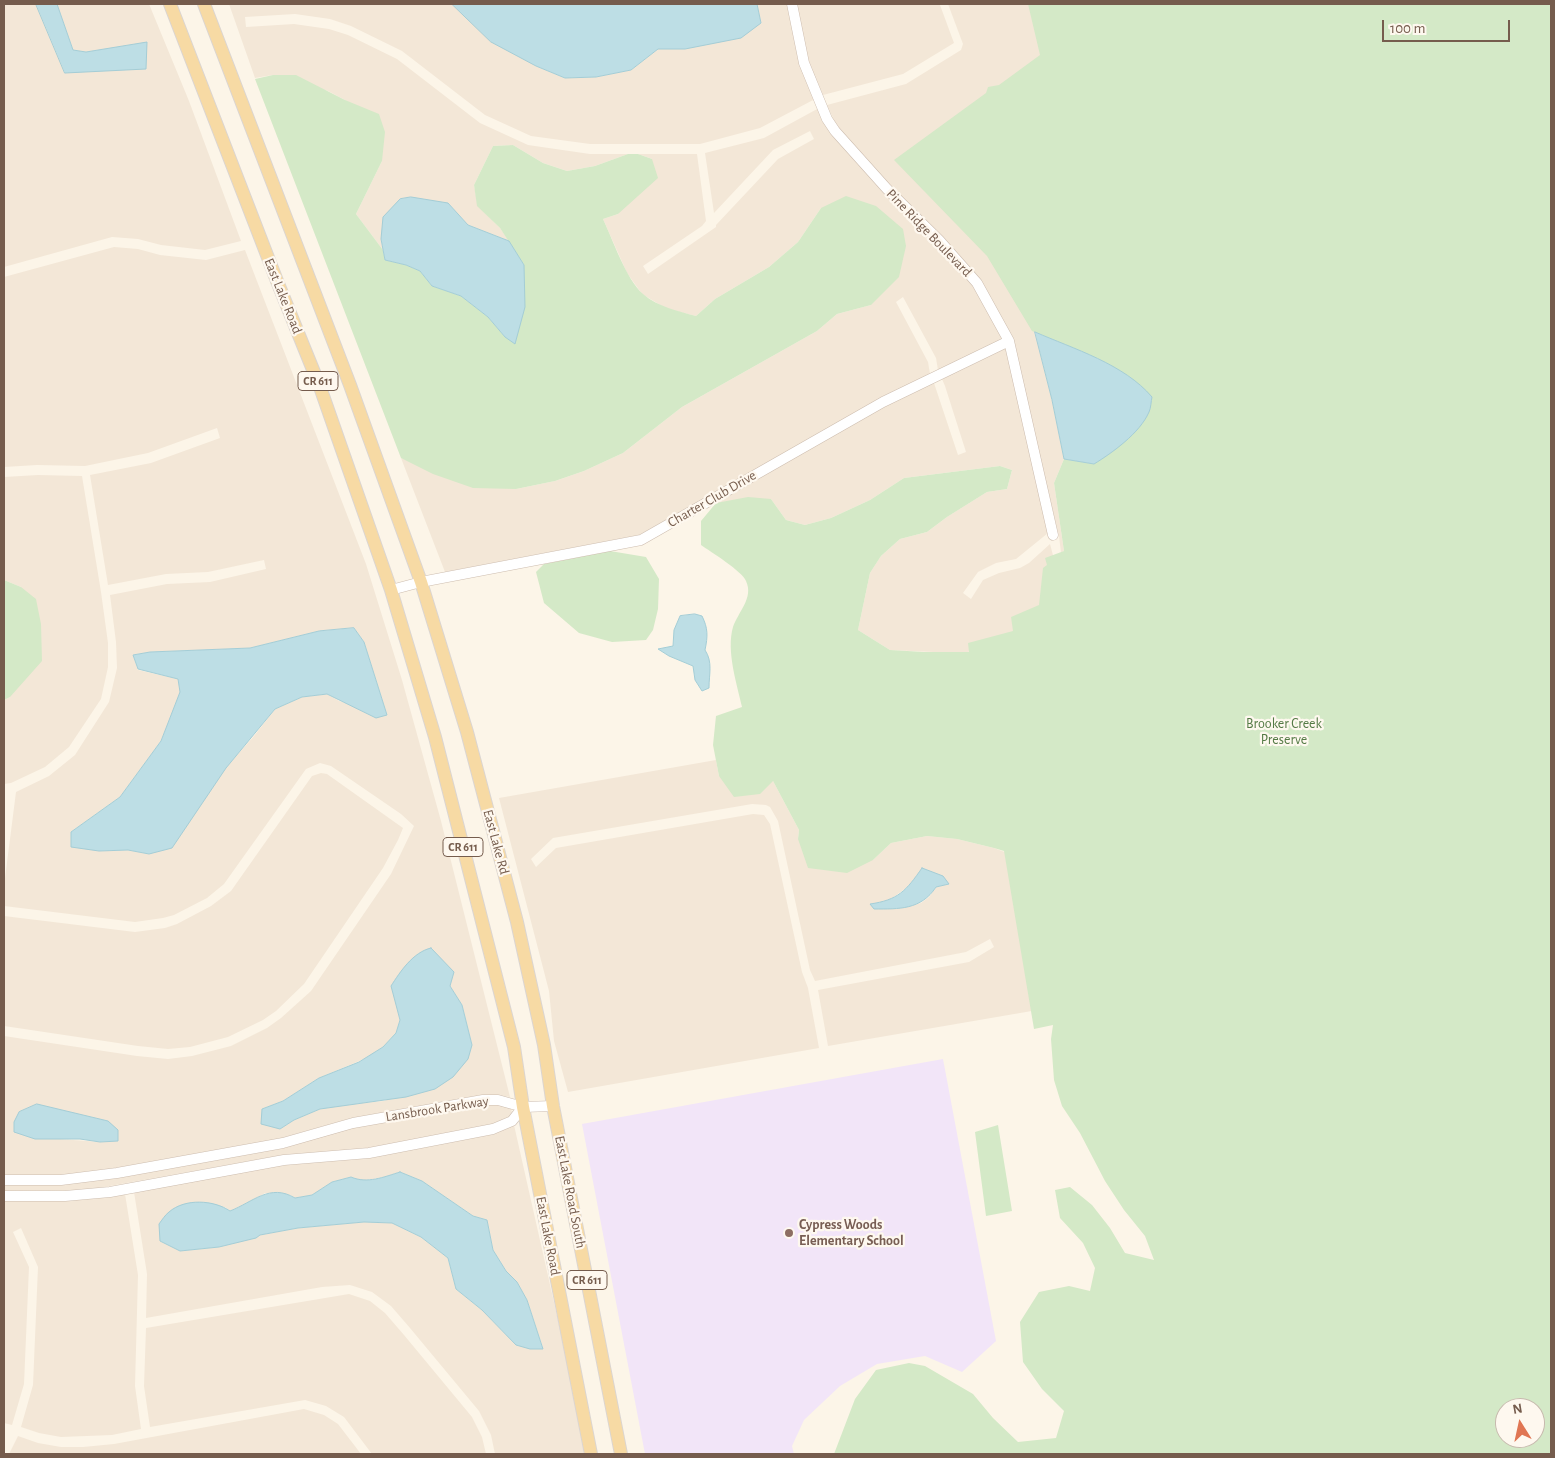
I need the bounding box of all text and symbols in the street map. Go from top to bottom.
scale bar [1385,10,1512,42]
text: 100 m [1390,21,1425,36]
street label: Pine Ridge Boulevard [883,186,975,280]
street label: East Lake Road [260,256,306,336]
road number: CR 611 [298,372,338,391]
street label: Charter Club Drive [665,467,759,531]
park label: Brooker Creek Preserve [1246,716,1322,749]
street label: East Lake Rd [479,808,513,876]
road number: CR 611 [443,838,483,856]
street label: Lansbrook Parkway [384,1093,490,1125]
street label: East Lake Road South [551,1134,589,1250]
street label: East Lake Road [532,1195,564,1277]
place label: Cypress Woods Elementary School [799,1217,904,1250]
marker: Cypress Woods Elementary School [783,1227,795,1239]
road number: CR 611 [567,1270,607,1290]
north arrow [1495,1398,1545,1448]
text: N [1512,1401,1524,1417]

